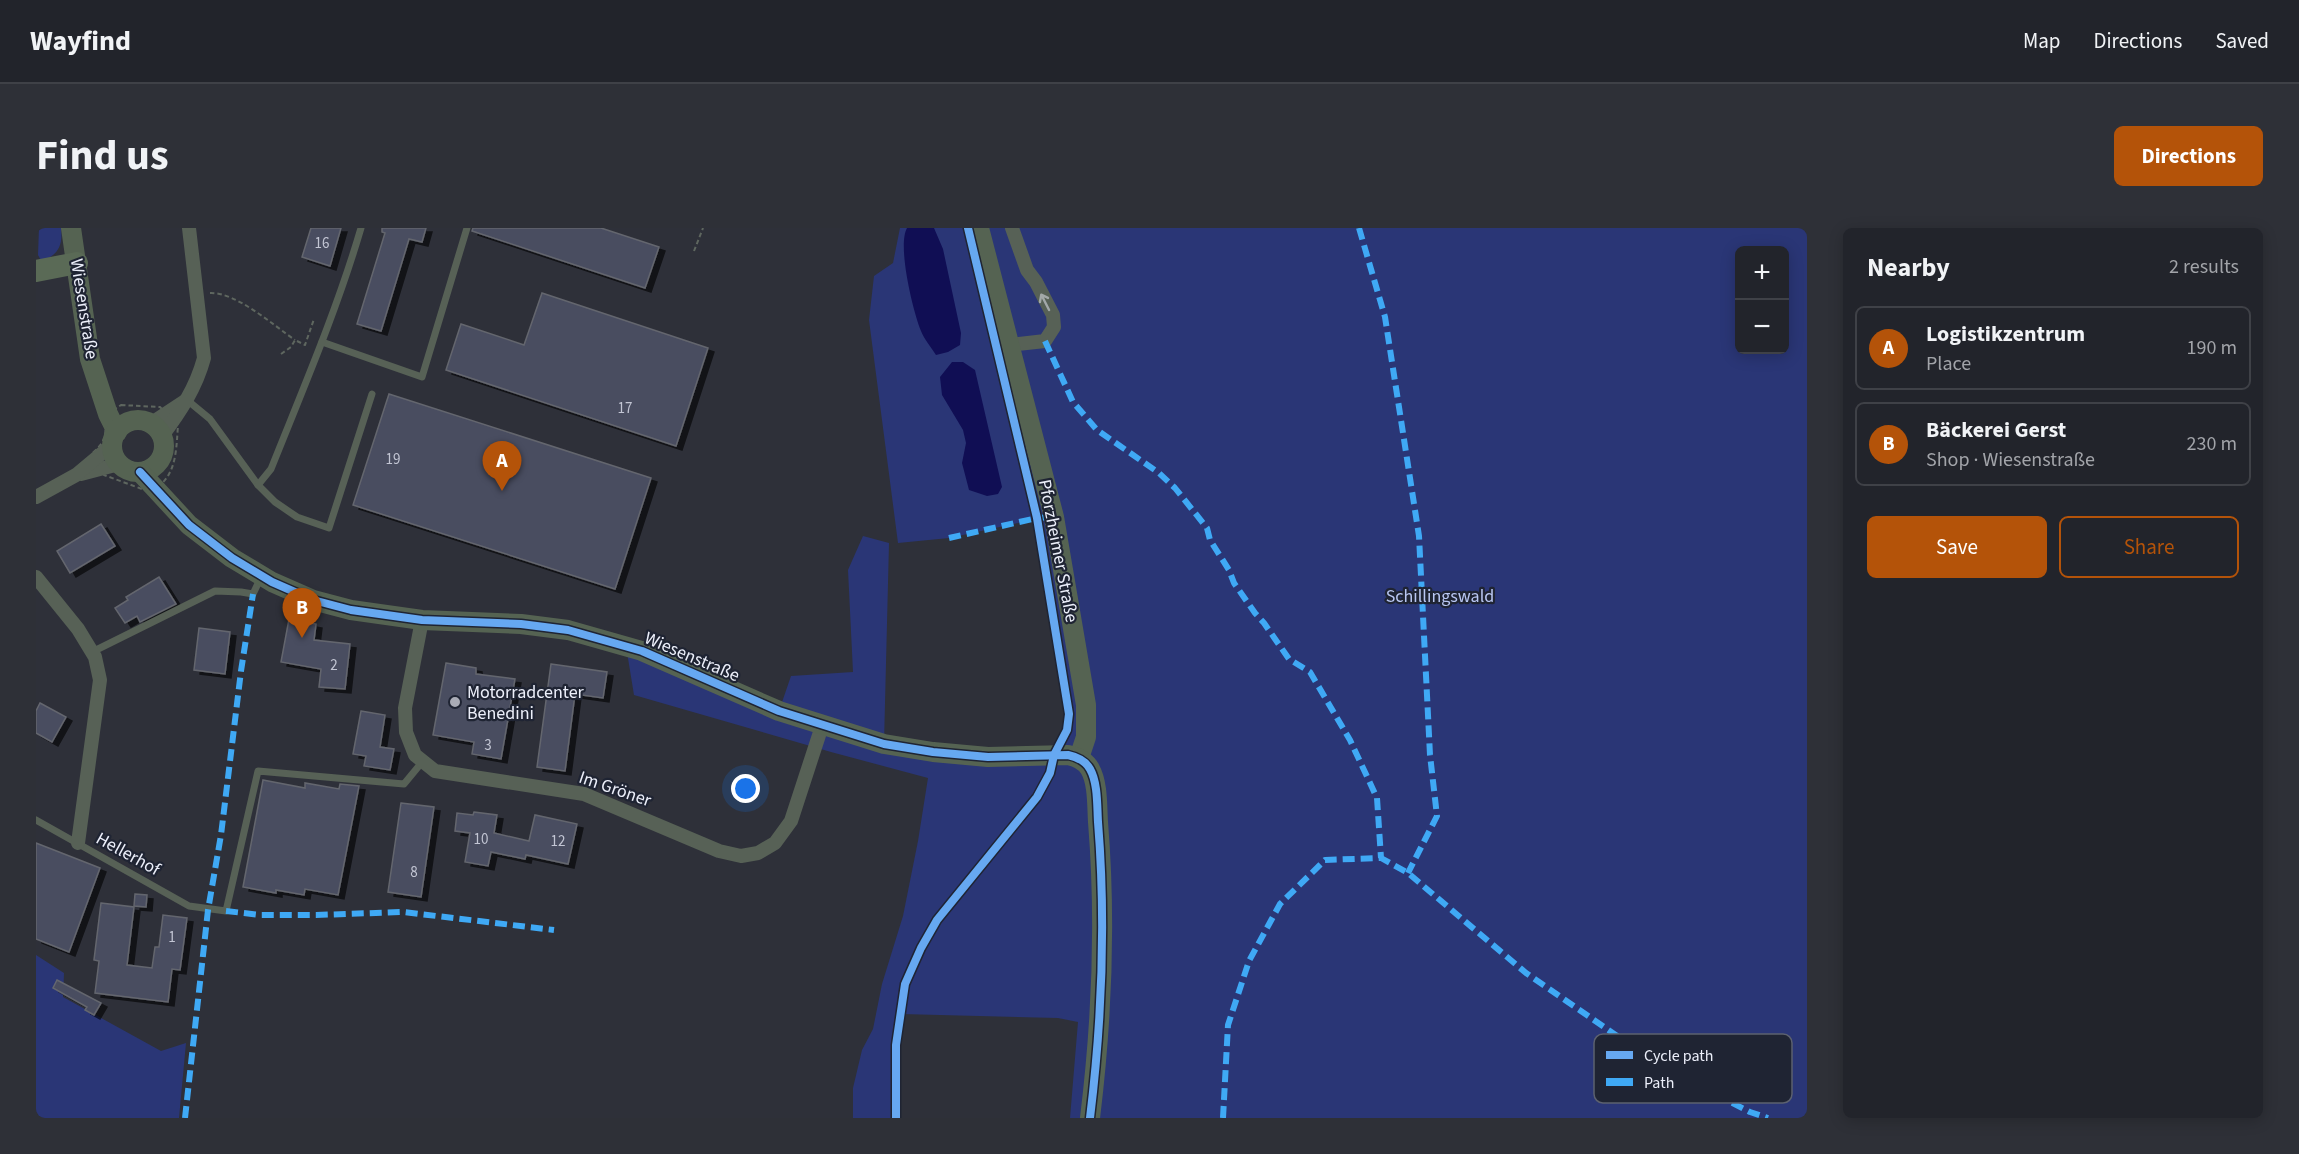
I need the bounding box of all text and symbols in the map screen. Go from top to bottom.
text: Wayfind [30,21,131,61]
text: Map [2023,26,2061,56]
text: Directions [2094,26,2182,56]
text: Saved [2215,26,2269,56]
text: Find us [36,126,169,186]
button: Directions [2114,126,2263,186]
house number: 16 [315,233,329,254]
map controls [1735,246,1789,354]
button: + [1735,246,1789,300]
text: Nearby [1867,249,1950,286]
text: 2 results [2169,253,2239,281]
street label: Wiesenstraße [64,257,104,361]
one-way arrow [1039,293,1051,311]
button: − [1735,300,1789,354]
text: Logistikzentrum [1926,318,2085,350]
text: A [1883,334,1894,362]
text: 190 m [2187,334,2237,362]
text: Place [1926,350,1971,378]
house number: 17 [618,398,632,419]
text: Bäckerei Gerst [1926,414,2066,446]
text: B [1882,430,1895,458]
text: 230 m [2187,430,2237,458]
pin: A [482,442,522,491]
text: Shop · Wiesenstraße [1926,446,2095,474]
house number: 19 [386,449,400,470]
street label: Pforzheimer Straße [1032,477,1084,625]
button: Save [1867,516,2047,578]
button: Share [2059,516,2239,578]
park label: Schillingswald [1386,584,1494,609]
pin: B [282,588,322,638]
street label: Wiesenstraße [641,626,744,688]
house number: 2 [330,655,338,676]
place label: Motorradcenter Benedini [467,680,585,726]
marker: Motorradcenter Benedini [448,695,462,709]
house number: 3 [484,735,492,756]
street label: Im Gröner [575,765,655,813]
your location [731,774,760,803]
street label: Hellerhof [91,826,165,882]
house number: 10 [474,829,488,850]
house number: 12 [551,831,565,852]
house number: 8 [410,862,418,883]
house number: 1 [168,927,176,948]
legend [1594,1034,1792,1103]
text: Cycle path [1644,1045,1713,1067]
text: Path [1644,1072,1674,1094]

